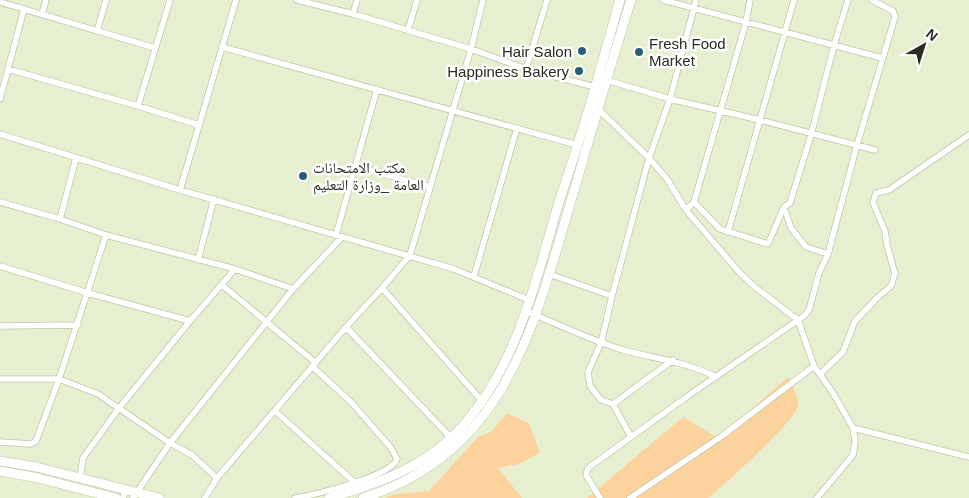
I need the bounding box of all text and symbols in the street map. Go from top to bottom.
north arrow [899,20,949,70]
text: N [923,25,941,44]
place label: Fresh Food Market [649,35,726,69]
place label: Hair Salon [502,43,572,60]
marker: Hair Salon [576,45,588,57]
marker: Fresh Food Market [633,46,645,58]
place label: Happiness Bakery [447,63,569,80]
marker: Happiness Bakery [573,65,585,77]
place label: مكتب الامتحانات العامة _وزارة التعليم [313,159,424,195]
marker: مكتب الامتحانات العامة _وزارة التعليم [297,170,309,182]

